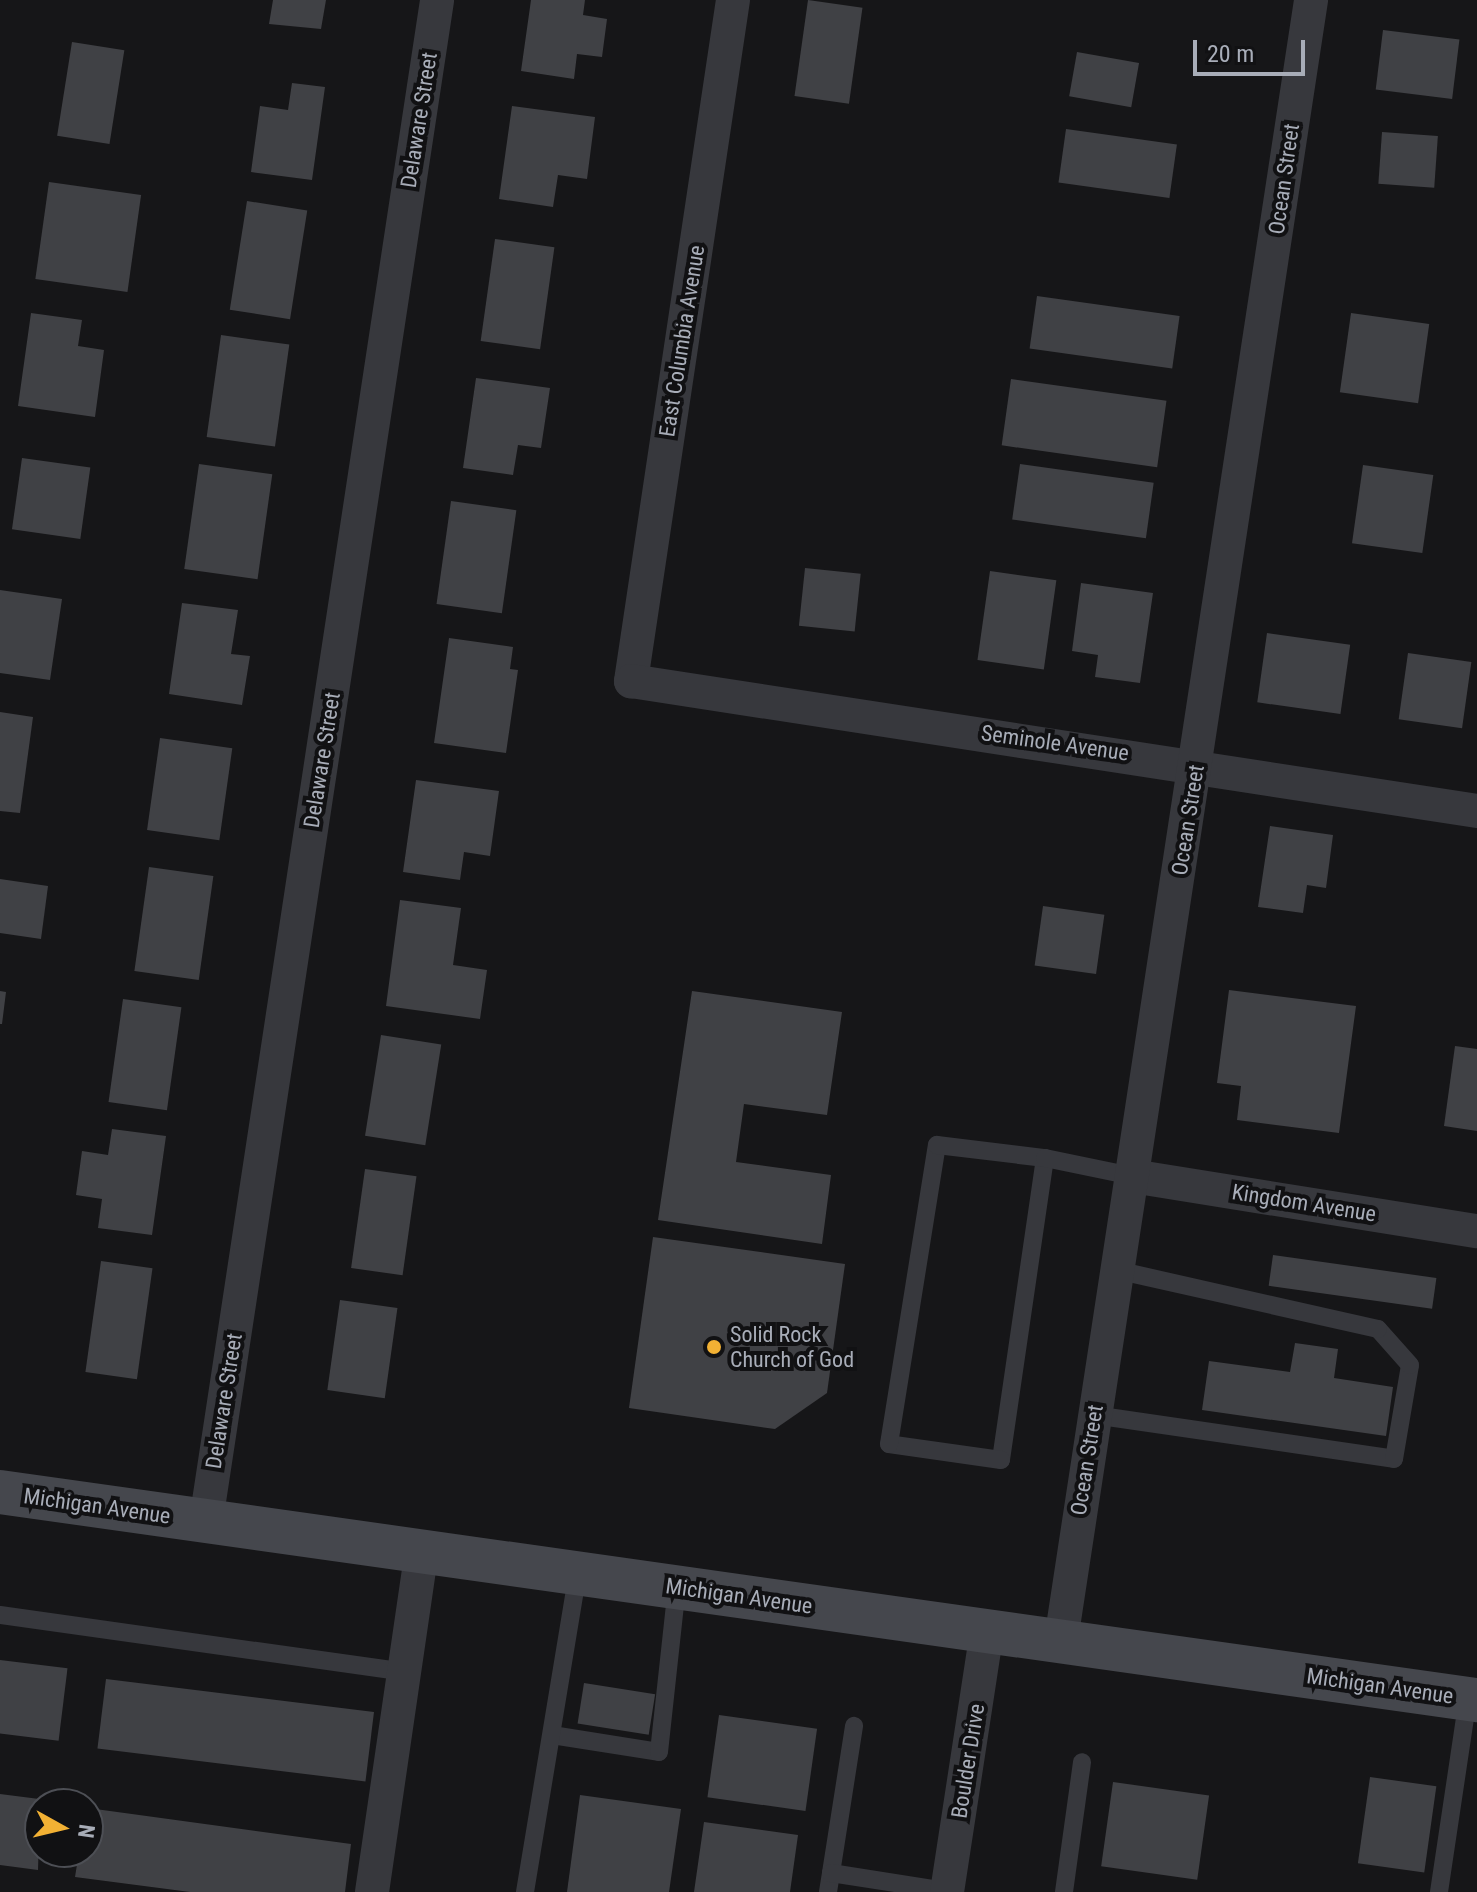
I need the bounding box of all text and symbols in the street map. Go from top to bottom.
scale bar [1197,24,1309,74]
text: 20 m [1207,40,1254,68]
street label: Delaware Street [395,50,443,190]
street label: Ocean Street [1263,122,1305,236]
street label: East Columbia Avenue [654,243,710,439]
street label: Delaware Street [298,690,346,830]
street label: Seminole Avenue [979,720,1131,766]
street label: Ocean Street [1166,763,1210,877]
street label: Kingdom Avenue [1230,1179,1378,1227]
place label: Solid Rock Church of God [730,1321,854,1372]
street label: Delaware Street [200,1331,248,1471]
marker: Solid Rock Church of God [705,1338,723,1356]
street label: Ocean Street [1065,1403,1109,1517]
street label: Michigan Avenue [22,1483,172,1529]
street label: Michigan Avenue [664,1573,814,1619]
street label: Michigan Avenue [1305,1663,1455,1709]
street label: Boulder Drive [946,1702,990,1820]
north arrow [24,1788,104,1868]
text: N [73,1823,100,1840]

